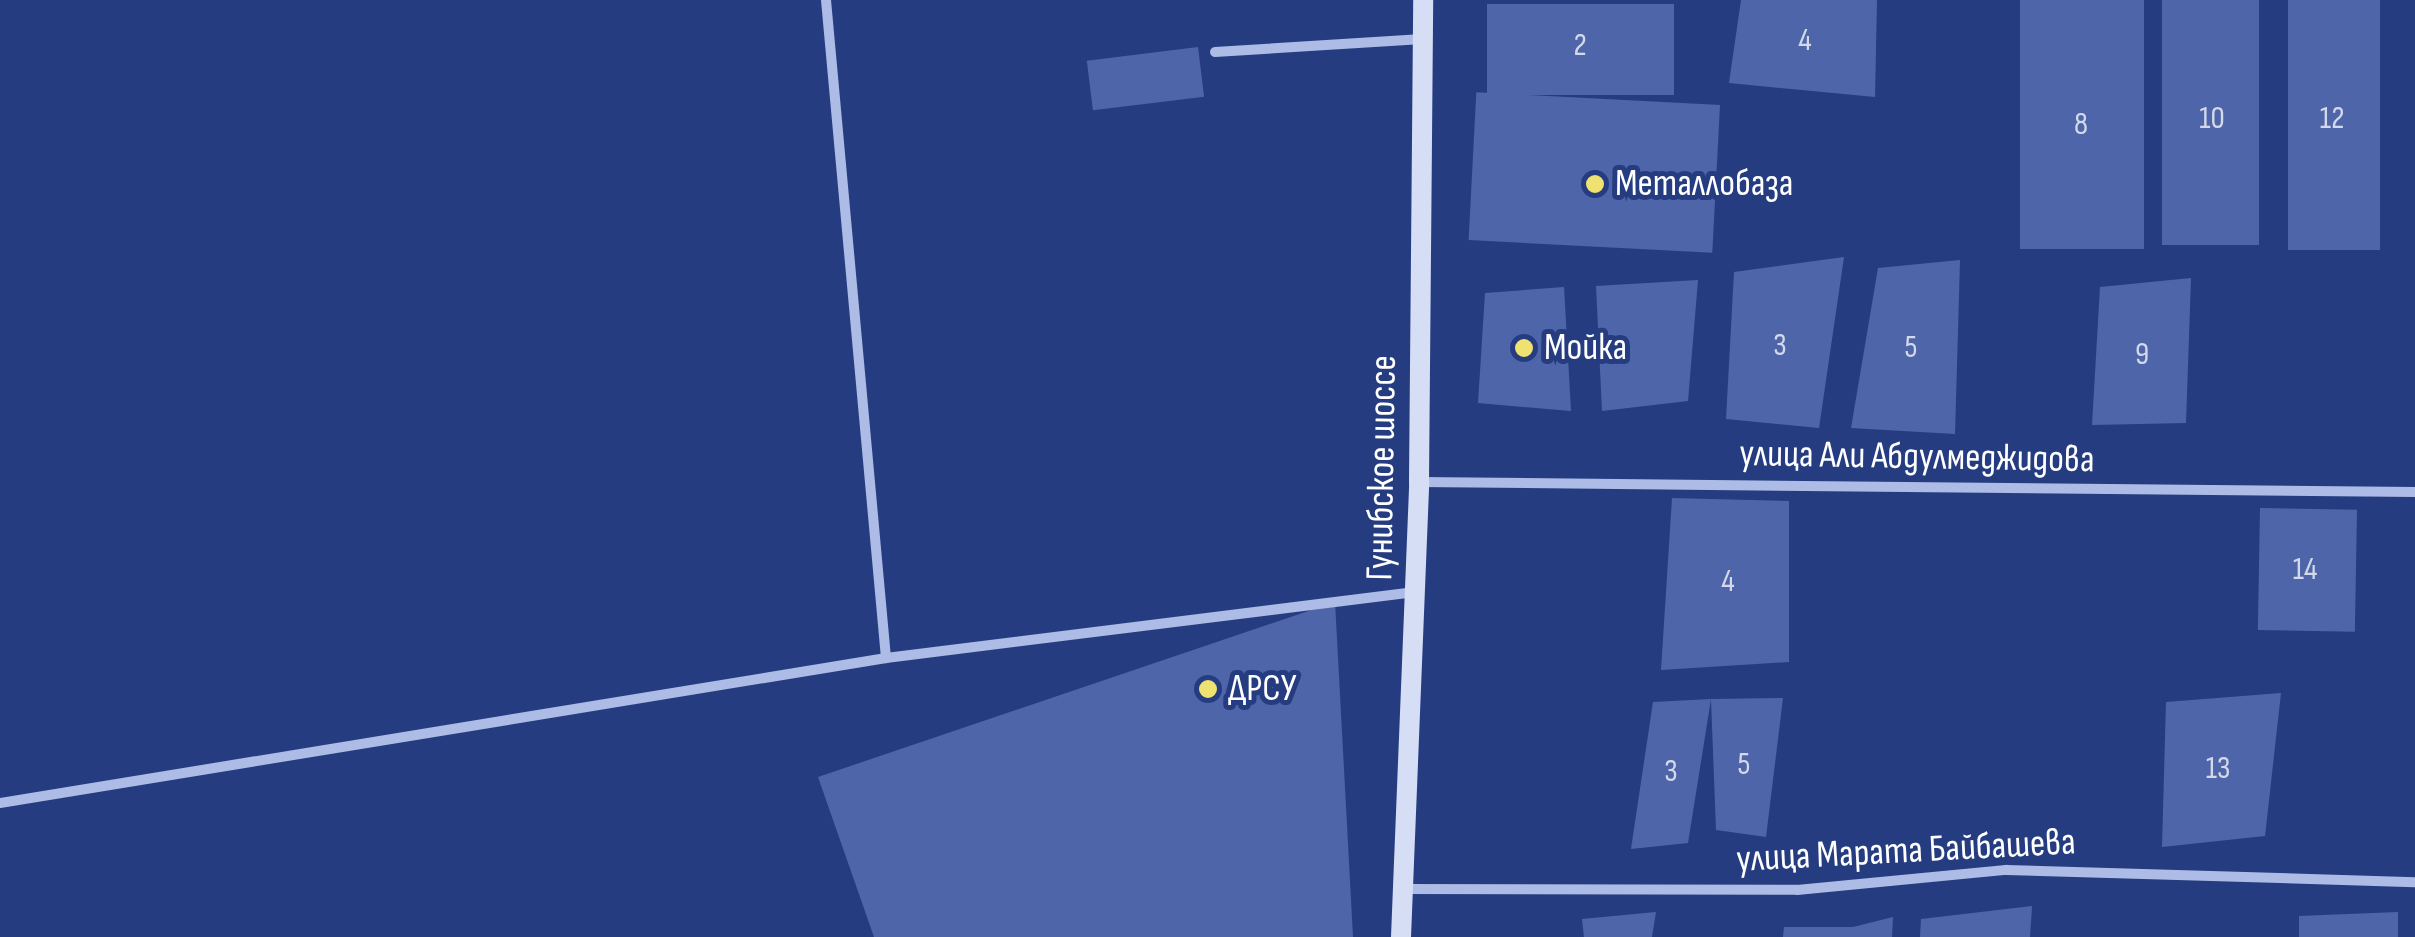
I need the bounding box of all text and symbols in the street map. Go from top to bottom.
house number: 4 [1798,22,1812,60]
house number: 2 [1573,27,1587,65]
house number: 10 [2199,100,2225,138]
house number: 12 [2320,100,2344,138]
house number: 8 [2074,106,2088,144]
place label: Металлобаза [1615,161,1793,207]
marker: Металлобаза [1584,173,1606,195]
place label: Мойка [1544,325,1627,371]
house number: 3 [1773,327,1787,365]
house number: 5 [1905,329,1917,367]
house number: 9 [2135,336,2149,374]
marker: Мойка [1513,337,1535,359]
street label: Гунибское шоссе [1357,355,1407,581]
street label: улица Али Абдулмеджидова [1739,431,2095,483]
house number: 14 [2293,551,2317,589]
house number: 4 [1721,563,1735,601]
place label: ДРСУ [1228,666,1297,712]
marker: ДРСУ [1197,678,1219,700]
house number: 5 [1738,746,1750,784]
house number: 13 [2206,750,2230,788]
house number: 3 [1664,753,1678,791]
street label: улица Марата Байбашева [1735,819,2077,883]

